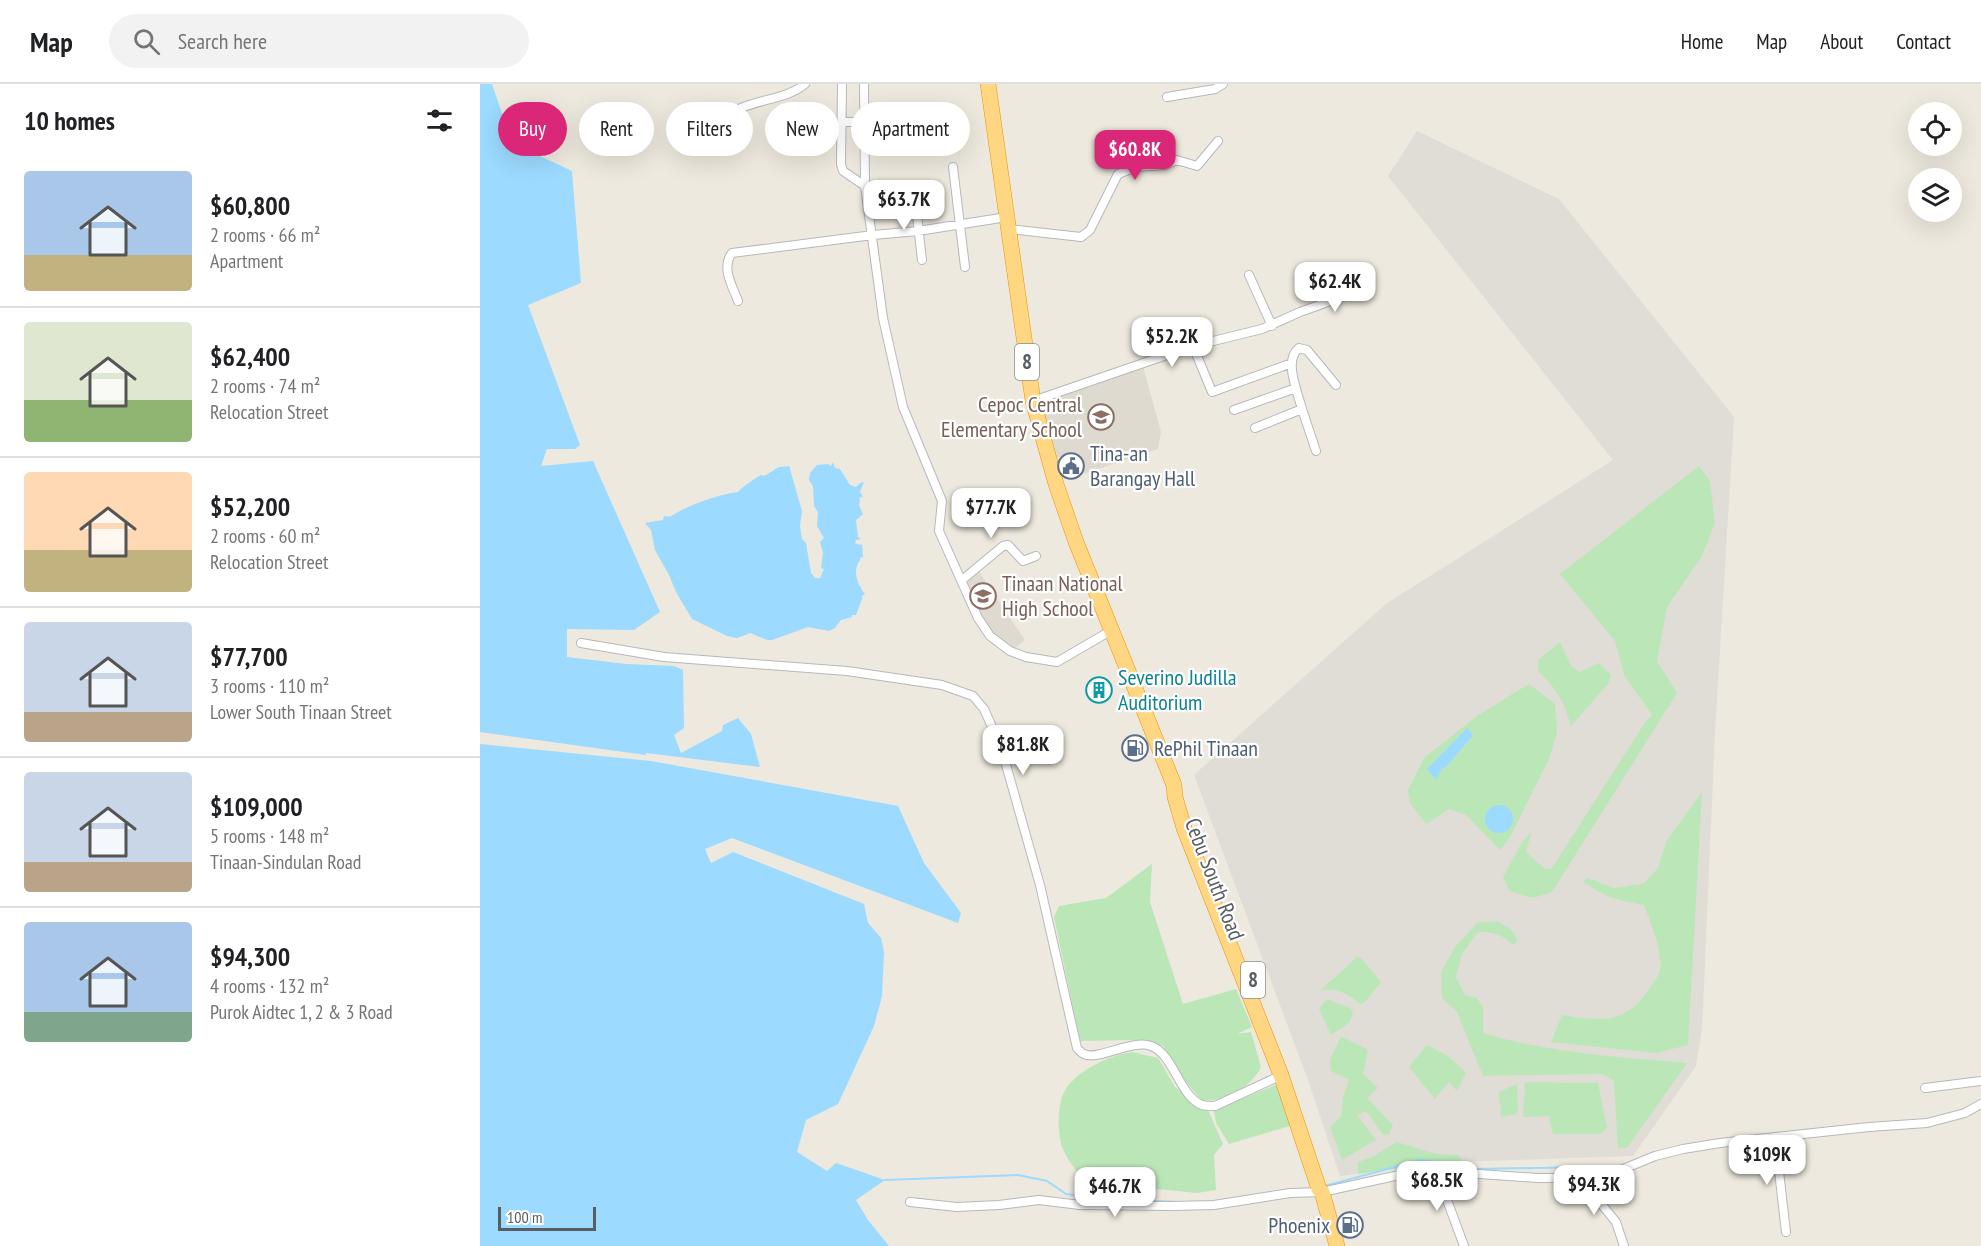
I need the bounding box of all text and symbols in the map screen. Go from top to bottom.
search box [109,14,529,68]
text: Map [30,23,73,60]
icon: search [130,25,163,58]
text: Search here [178,27,267,55]
text: Home [1681,28,1723,55]
text: Map [1756,28,1787,55]
text: About [1820,28,1863,55]
text: Contact [1896,28,1951,55]
chip: Buy [498,102,567,156]
chip: Rent [579,102,654,156]
chip: Filters [666,102,753,156]
chip: New [765,102,839,156]
chip: Apartment [851,102,970,156]
map controls [1908,102,1962,222]
button: locate [1908,102,1962,156]
text: 10 homes [24,104,115,137]
icon: filters [423,104,456,137]
pin: $60.8K [1086,130,1184,181]
text: $60.8K [1109,136,1161,162]
button: layers [1908,168,1962,222]
pin: $63.7K [855,180,953,231]
text: $63.7K [878,186,930,212]
text: $60,800 [210,189,290,222]
icon: home [72,195,144,267]
text: 2 rooms · 66 m² [210,222,320,248]
text: Apartment [210,248,283,274]
pin: $62.4K [1286,262,1384,313]
text: $62.4K [1309,268,1361,294]
pin: $52.2K [1123,317,1221,368]
text: $52.2K [1146,323,1198,349]
text: $62,400 [210,340,290,373]
road number: 8 [1015,344,1039,380]
icon: home [72,346,144,418]
text: 2 rooms · 74 m² [210,373,320,399]
place label: Cepoc Central Elementary School [941,390,1083,443]
text: Relocation Street [210,399,328,425]
school or university icon: Cepoc Central Elementary School [1086,402,1116,432]
place label: Tina-an Barangay Hall [1090,439,1196,492]
public building icon: Tina-an Barangay Hall [1056,451,1086,481]
pin: $77.7K [942,488,1040,539]
text: $52,200 [210,490,290,523]
text: $77.7K [966,494,1016,520]
icon: home [72,496,144,568]
text: 2 rooms · 60 m² [210,523,320,549]
text: Relocation Street [210,549,328,575]
place label: Tinaan National High School [1002,569,1124,622]
school or university icon: Tinaan National High School [968,581,998,611]
text: $77,700 [210,640,288,673]
icon: home [72,646,144,718]
place label: Severino Judilla Auditorium [1118,663,1237,716]
text: 3 rooms · 110 m² [210,673,329,699]
building icon: Severino Judilla Auditorium [1084,675,1114,705]
text: Lower South Tinaan Street [210,699,392,725]
pin: $81.8K [974,725,1072,776]
text: $81.8K [997,731,1049,757]
fuel station icon: RePhil Tinaan [1120,733,1150,763]
place label: RePhil Tinaan [1154,734,1258,762]
text: $109,000 [210,790,303,823]
icon: home [72,796,144,868]
street label: Cebu South Road [1179,814,1251,944]
text: 5 rooms · 148 m² [210,823,329,849]
text: Tinaan-Sindulan Road [210,849,361,875]
text: $94,300 [210,940,290,973]
icon: home [72,946,144,1018]
road number: 8 [1241,962,1265,998]
text: 4 rooms · 132 m² [210,973,329,999]
text: Purok Aidtec 1, 2 & 3 Road [210,999,393,1025]
pin: $109K [1725,1135,1809,1186]
text: $109K [1743,1141,1791,1167]
pin: $68.5K [1388,1161,1486,1212]
pin: $94.3K [1545,1165,1643,1216]
pin: $46.7K [1066,1167,1164,1218]
text: $68.5K [1411,1167,1463,1193]
text: $94.3K [1568,1171,1620,1197]
text: $46.7K [1089,1173,1141,1199]
scale bar [498,1204,596,1232]
text: 100 m [507,1207,542,1227]
fuel station icon: Phoenix [1335,1210,1365,1240]
place label: Phoenix [1268,1211,1330,1239]

